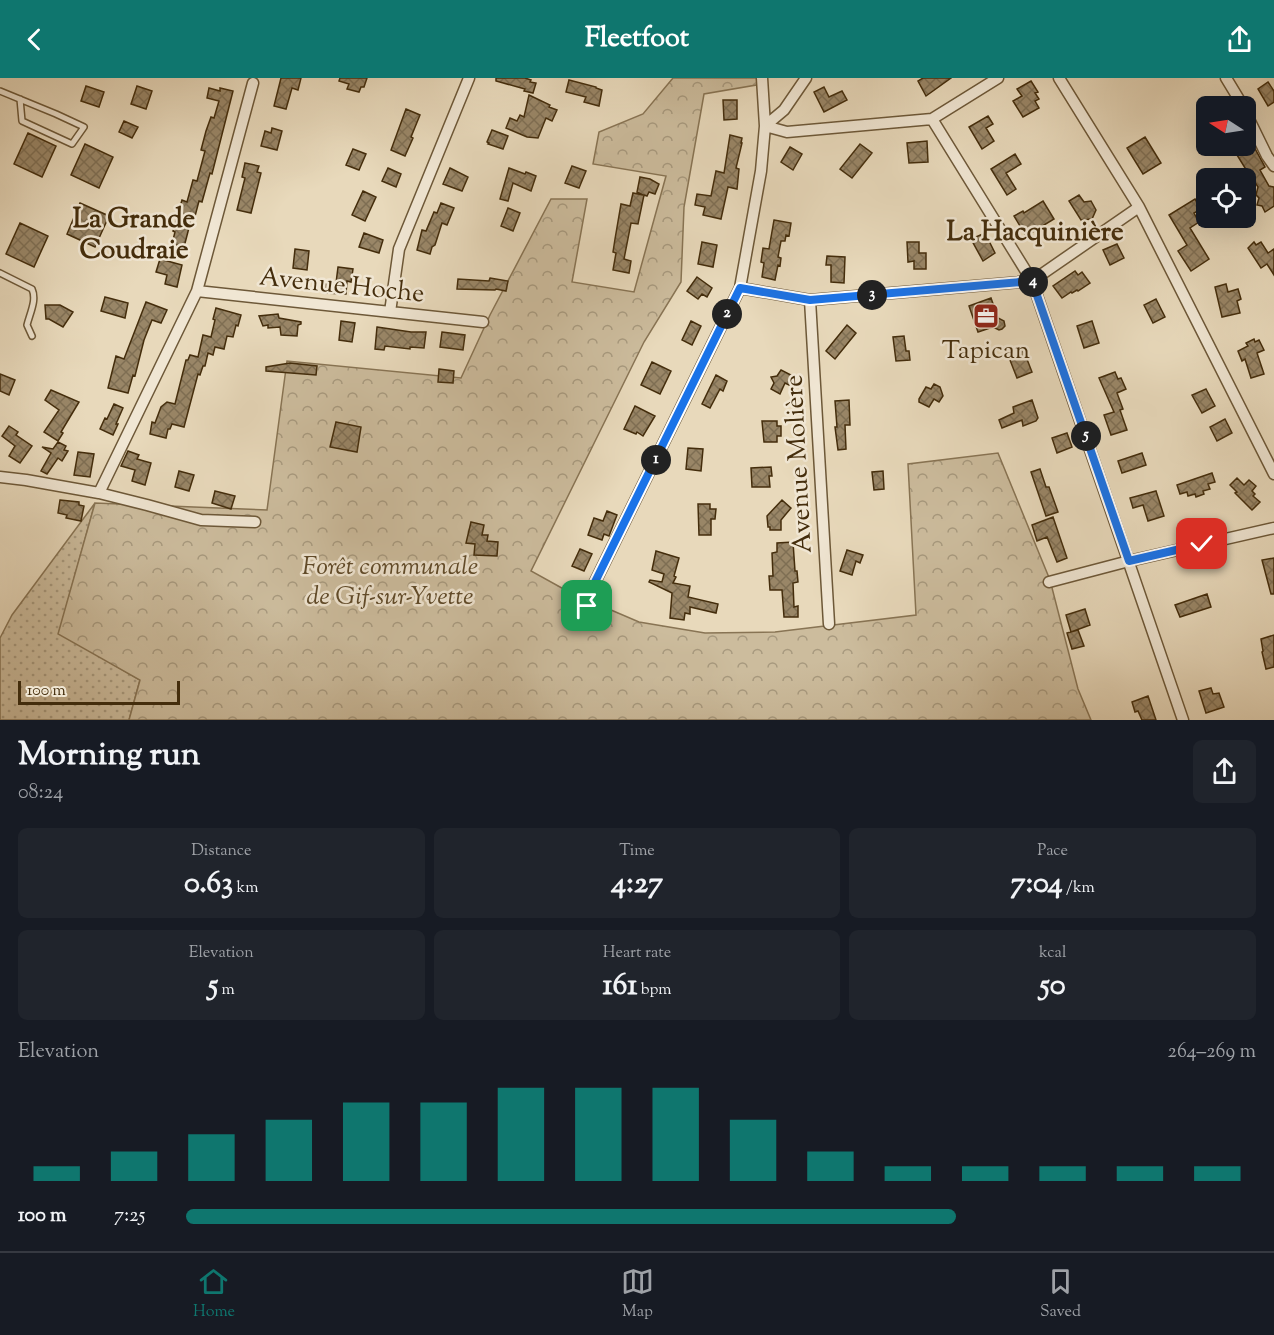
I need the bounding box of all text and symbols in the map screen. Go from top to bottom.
text: Fleetfoot [585,20,689,59]
icon: back [18,23,51,56]
icon: share [1223,23,1256,56]
north arrow [1196,96,1256,156]
map controls [1196,96,1256,228]
button: locate [1196,168,1256,228]
district label: La Grande Coudraie [73,201,195,271]
district label: La Hacquinière [947,214,1123,253]
street label: Avenue Hoche [257,259,426,314]
pin: 4 [1018,267,1048,297]
text: 4 [1029,270,1037,293]
pin: 3 [857,280,887,310]
text: 3 [869,283,875,306]
pin: 2 [712,299,742,329]
office icon: Tapican [971,301,1001,331]
text: 2 [723,302,731,325]
place label: Tapican [942,333,1030,370]
street label: Avenue Molière [776,374,823,554]
pin: 5 [1071,421,1101,451]
text: 5 [1083,424,1089,447]
pin: 1 [641,445,671,475]
text: 1 [653,448,659,471]
pin [1176,518,1227,569]
icon: check [1185,527,1218,560]
park label: Forêt communale de Gif-sur-Yvette [302,549,478,616]
pin [561,580,612,631]
icon: arrive [570,589,603,622]
scale bar [18,678,180,706]
text: 100 m [27,680,66,703]
text: Morning run [18,732,200,780]
button: share [1193,740,1256,803]
text: 08:24 [18,779,63,808]
text: Distance [191,840,252,863]
text: Time [619,840,655,863]
text: Pace [1037,840,1068,863]
text: 0.63 [184,863,233,906]
text: 4:27 [611,863,663,906]
text: 7:04 [1010,863,1063,906]
text: km [233,877,259,900]
text: /km [1063,877,1095,900]
text: Elevation [189,942,254,965]
text: Heart rate [603,942,671,965]
text: kcal [1039,942,1066,965]
text: 5 [208,965,218,1008]
text: 161 [602,965,637,1008]
text: 50 [1040,965,1066,1008]
text: m [218,979,235,1002]
text: bpm [637,979,672,1002]
text: Elevation [18,1038,99,1067]
text: 264–269 m [1168,1038,1256,1067]
text: 100 m [18,1202,67,1231]
text: 7:25 [114,1202,145,1231]
tab: Home [193,1265,235,1324]
tab: Map [621,1265,654,1324]
tab: Saved [1040,1265,1081,1324]

